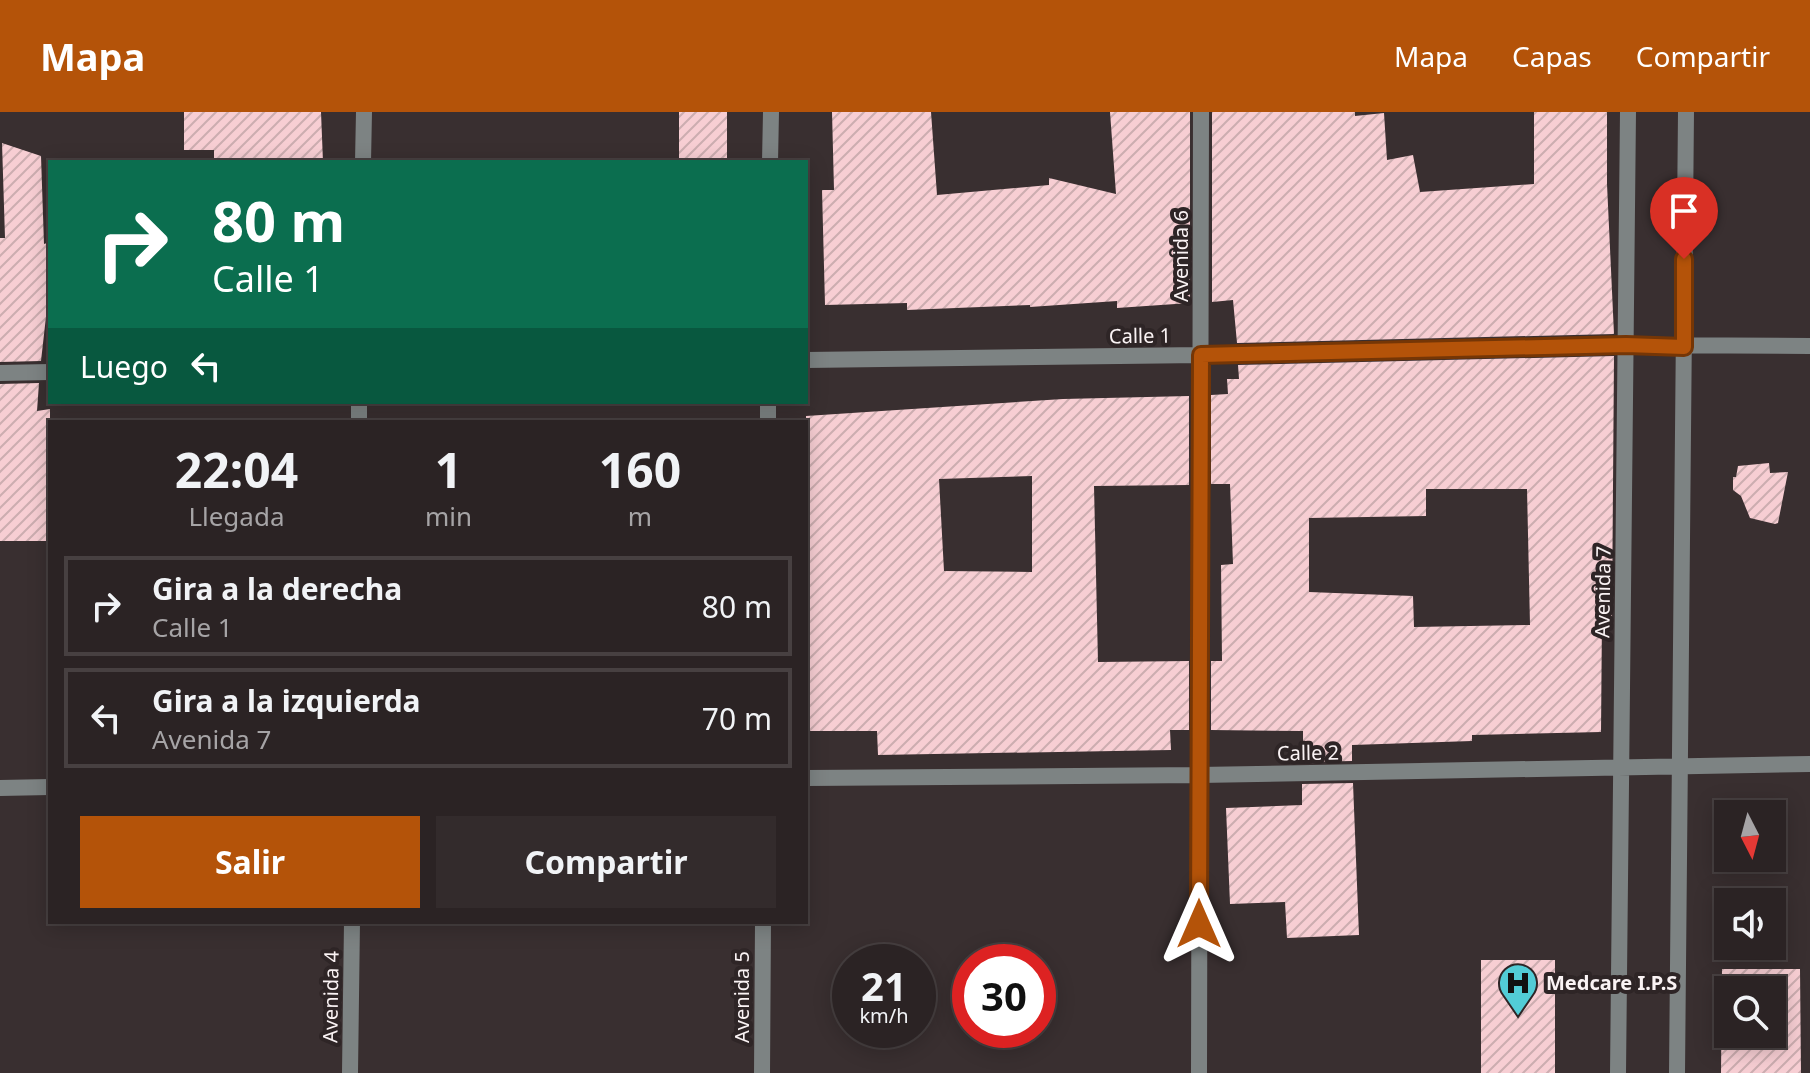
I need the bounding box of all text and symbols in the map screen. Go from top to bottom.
text: Mapa [40,30,145,82]
text: Mapa [1394,37,1468,75]
text: Capas [1512,37,1592,75]
text: Compartir [1636,37,1770,75]
pin [1650,177,1718,259]
text: 80 m [212,182,345,258]
icon: arrive [1662,189,1706,233]
icon: right [80,192,184,296]
street label: Avenida 6 [1167,210,1194,302]
text: Calle 1 [212,254,324,303]
street label: Calle 1 [1109,321,1171,350]
icon: left [184,344,228,388]
text: Luego [80,346,168,387]
text: 22:04 [175,437,298,502]
text: 1 [435,437,462,502]
text: 160 [599,437,681,502]
text: Llegada [188,498,285,534]
text: min [425,498,472,534]
text: m [628,498,652,534]
street label: Avenida 7 [1588,546,1617,638]
text: Gira a la derecha [152,568,402,609]
icon: right [84,584,128,628]
text: 80 m [702,586,772,627]
text: Calle 1 [152,609,233,645]
text: Gira a la izquierda [152,680,421,721]
icon: left [84,696,128,740]
text: 70 m [702,698,772,739]
text: Avenida 7 [152,721,271,757]
street label: Calle 2 [1277,738,1339,767]
north arrow [1714,800,1786,872]
map controls [1714,800,1786,1048]
button: Salir [80,816,420,908]
button: Compartir [436,816,776,908]
position arrow [1157,882,1241,966]
button: sound [1714,888,1786,960]
speed limit sign: 30 [952,944,1056,1048]
street label: Avenida 4 [316,950,345,1043]
street label: Avenida 5 [728,951,755,1043]
text: 21 [861,958,907,1013]
hospital icon: Medcare I.P.S [1497,962,1539,1017]
place label: Medcare I.P.S [1546,969,1677,996]
button: search [1714,976,1786,1048]
text: km/h [859,1002,909,1029]

